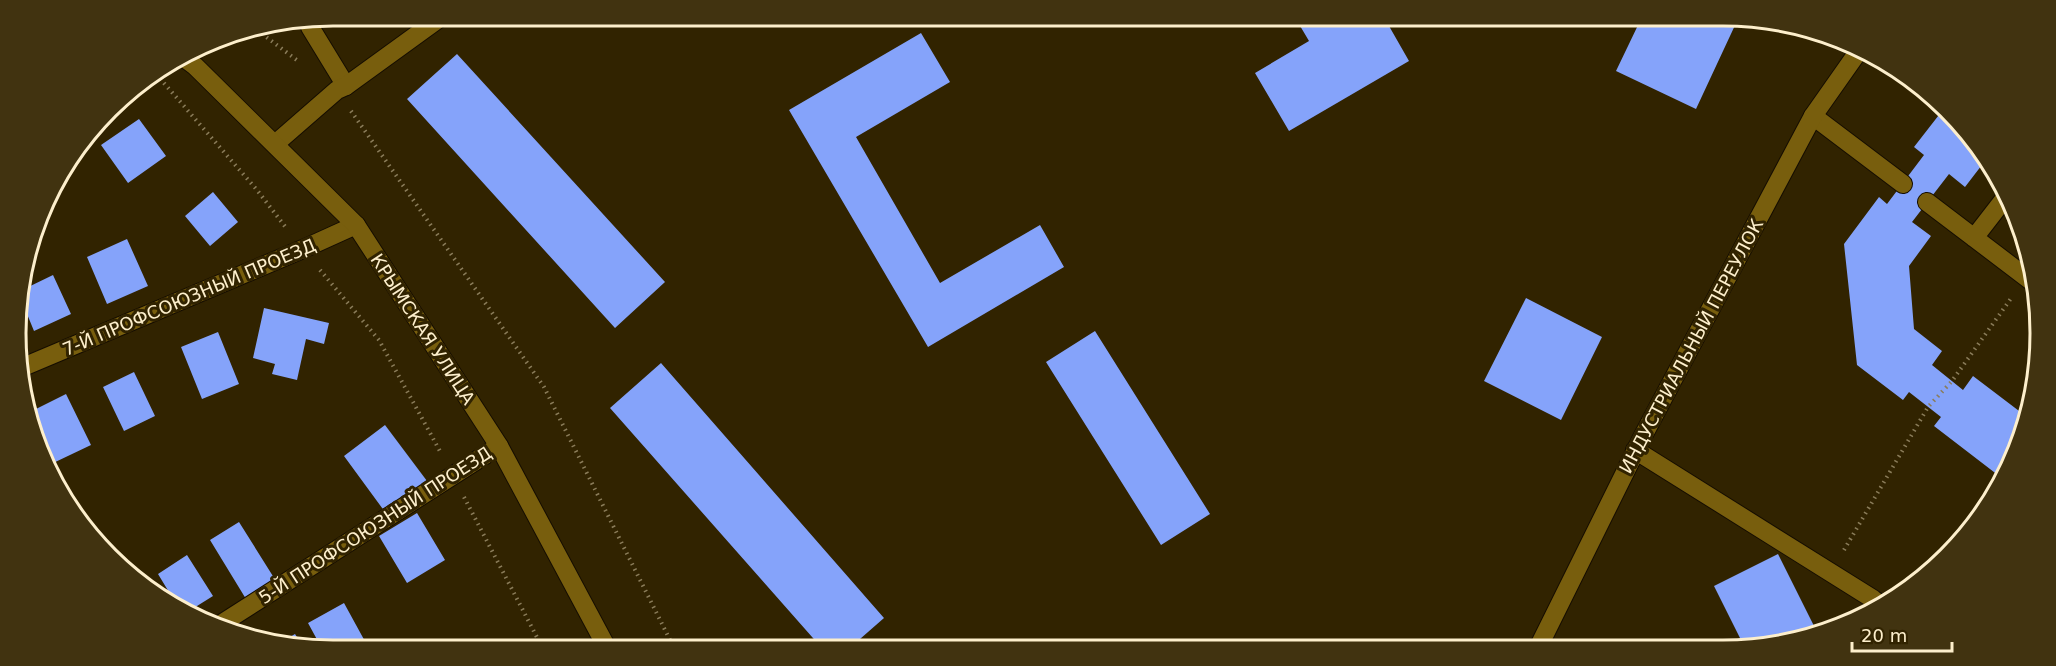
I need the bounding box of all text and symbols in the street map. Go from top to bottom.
street label: ИНДУСТРИАЛЬНЫЙ ПЕРЕУЛОК [1615,215,1767,477]
street label: 7-Й ПРОФСОЮЗНЫЙ ПРОЕЗД [59,234,319,360]
street label: КРЫМСКАЯ УЛИЦА [366,250,480,409]
street label: 5-Й ПРОФСОЮЗНЫЙ ПРОЕЗД [255,442,495,608]
scale bar [1852,615,1952,653]
text: 20 m [1861,625,1907,646]

